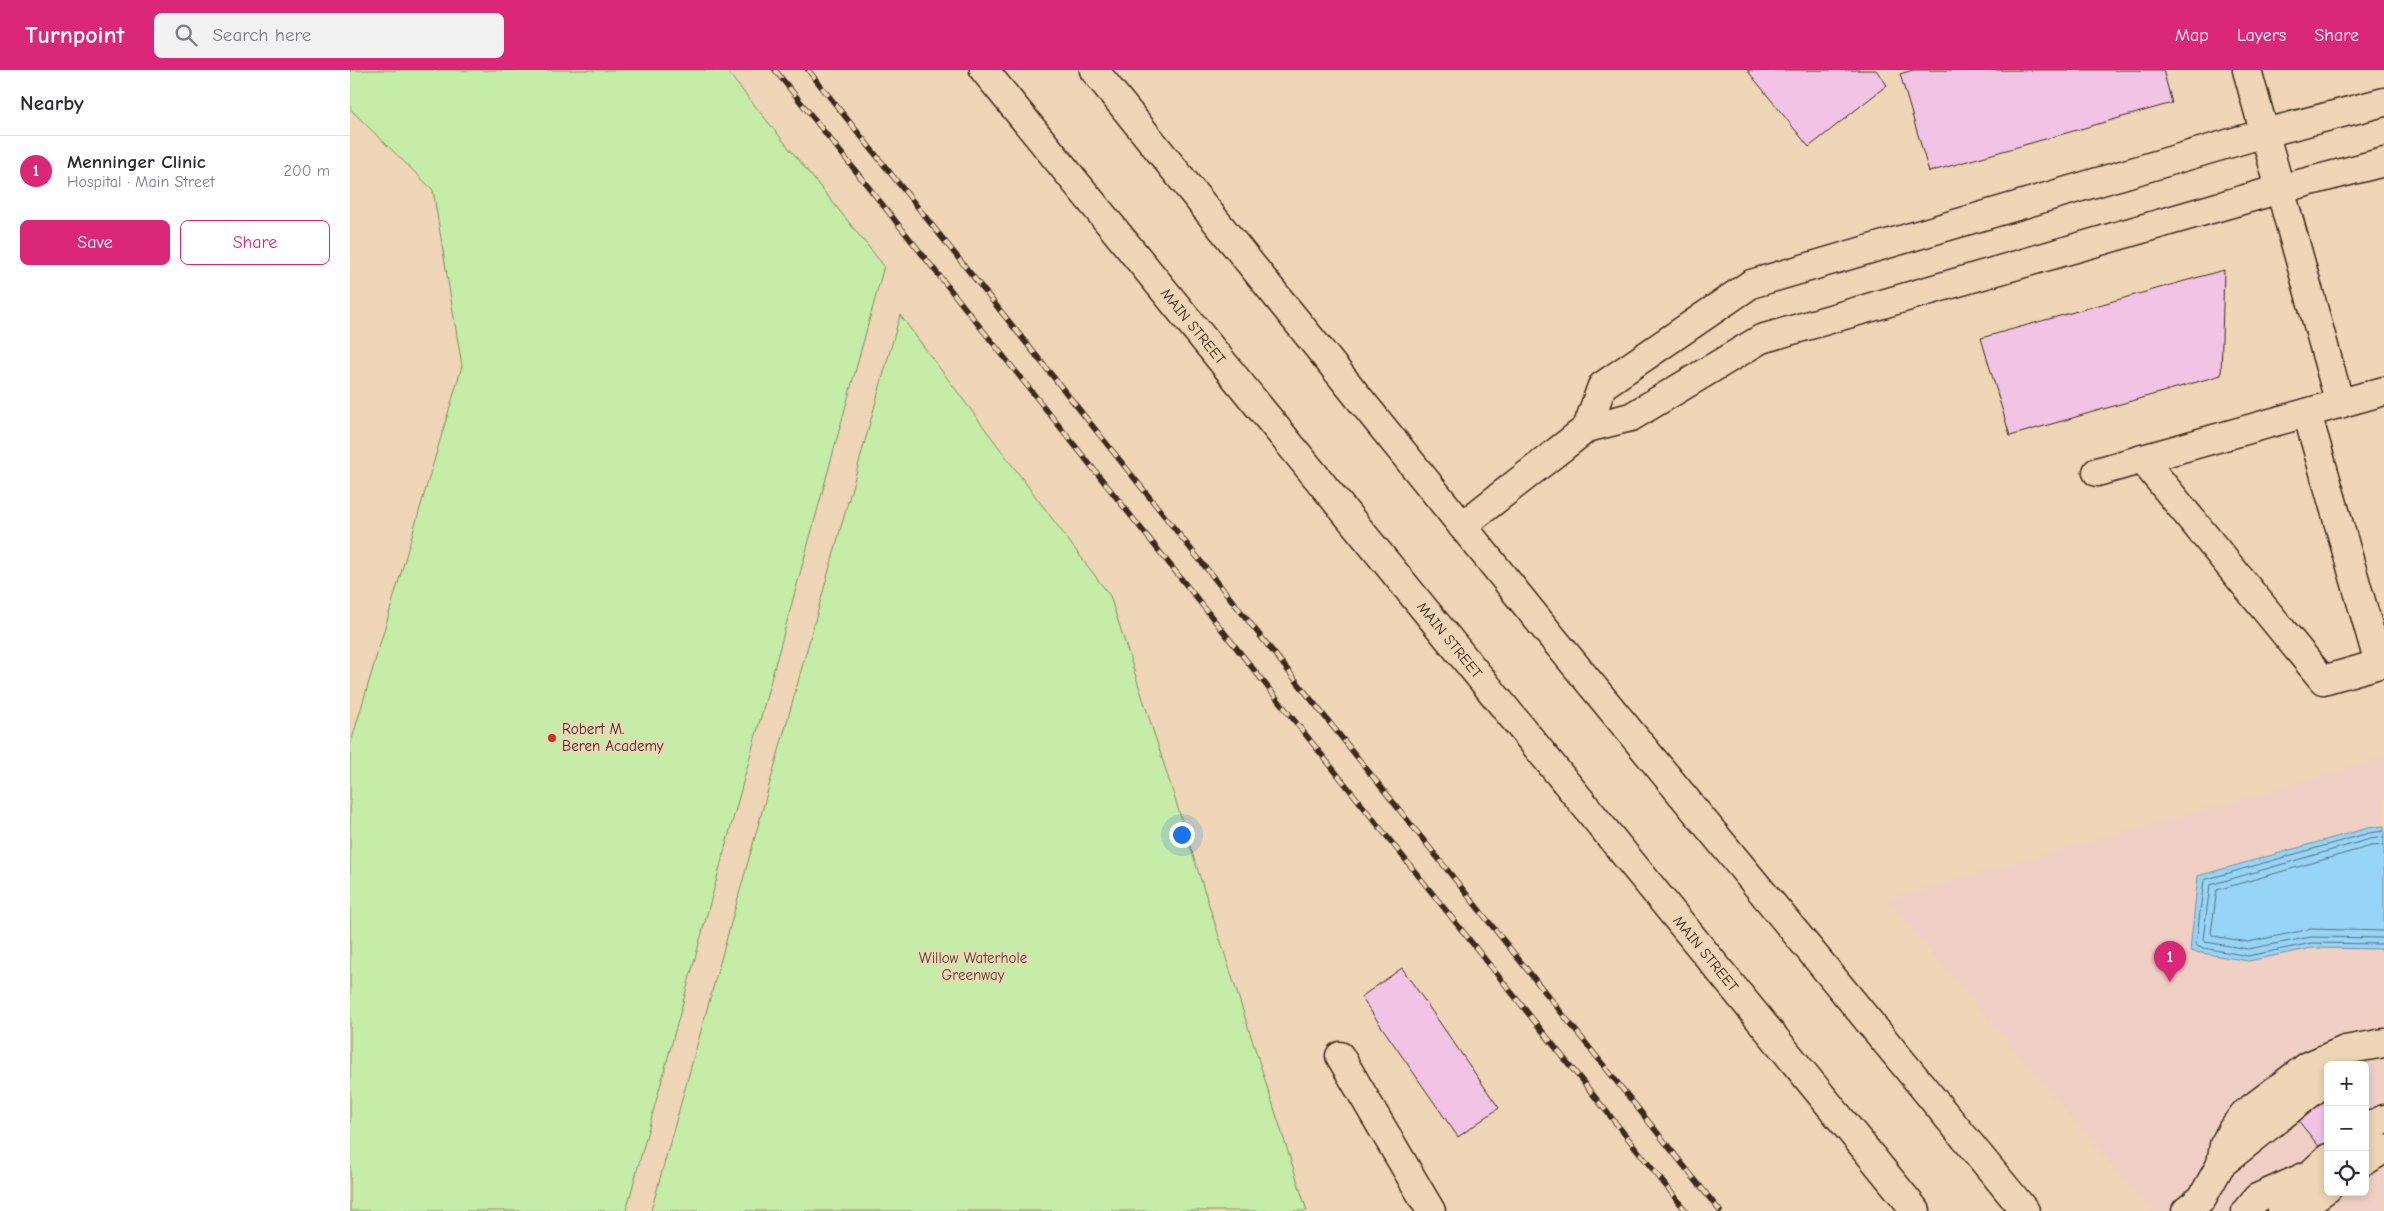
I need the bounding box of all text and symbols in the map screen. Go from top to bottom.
search box [154,13,504,58]
text: Turnpoint [25,21,124,49]
icon: search [172,21,200,49]
text: Search here [212,24,311,46]
text: Map [2175,25,2209,46]
text: Layers [2237,25,2286,46]
text: Share [2314,25,2359,46]
text: Nearby [20,91,84,115]
text: Menninger Clinic [67,151,206,173]
text: 1 [33,162,39,180]
text: 200 m [284,162,330,180]
text: Hospital · Main Street [67,173,215,191]
button: Save [20,220,170,265]
button: Share [180,220,330,265]
street label: MAIN STREET [1157,285,1230,368]
street label: MAIN STREET [1413,598,1486,682]
place label: Robert M. Beren Academy [562,720,664,755]
marker: Robert M. Beren Academy [546,732,558,744]
your location [1169,822,1195,848]
street label: MAIN STREET [1669,912,1742,996]
pin: 1 [2154,941,2186,982]
park label: Willow Waterhole Greenway [919,949,1028,984]
map controls [2324,1061,2369,1196]
button: + [2324,1061,2369,1106]
button: − [2324,1106,2369,1151]
button: locate [2324,1151,2369,1196]

